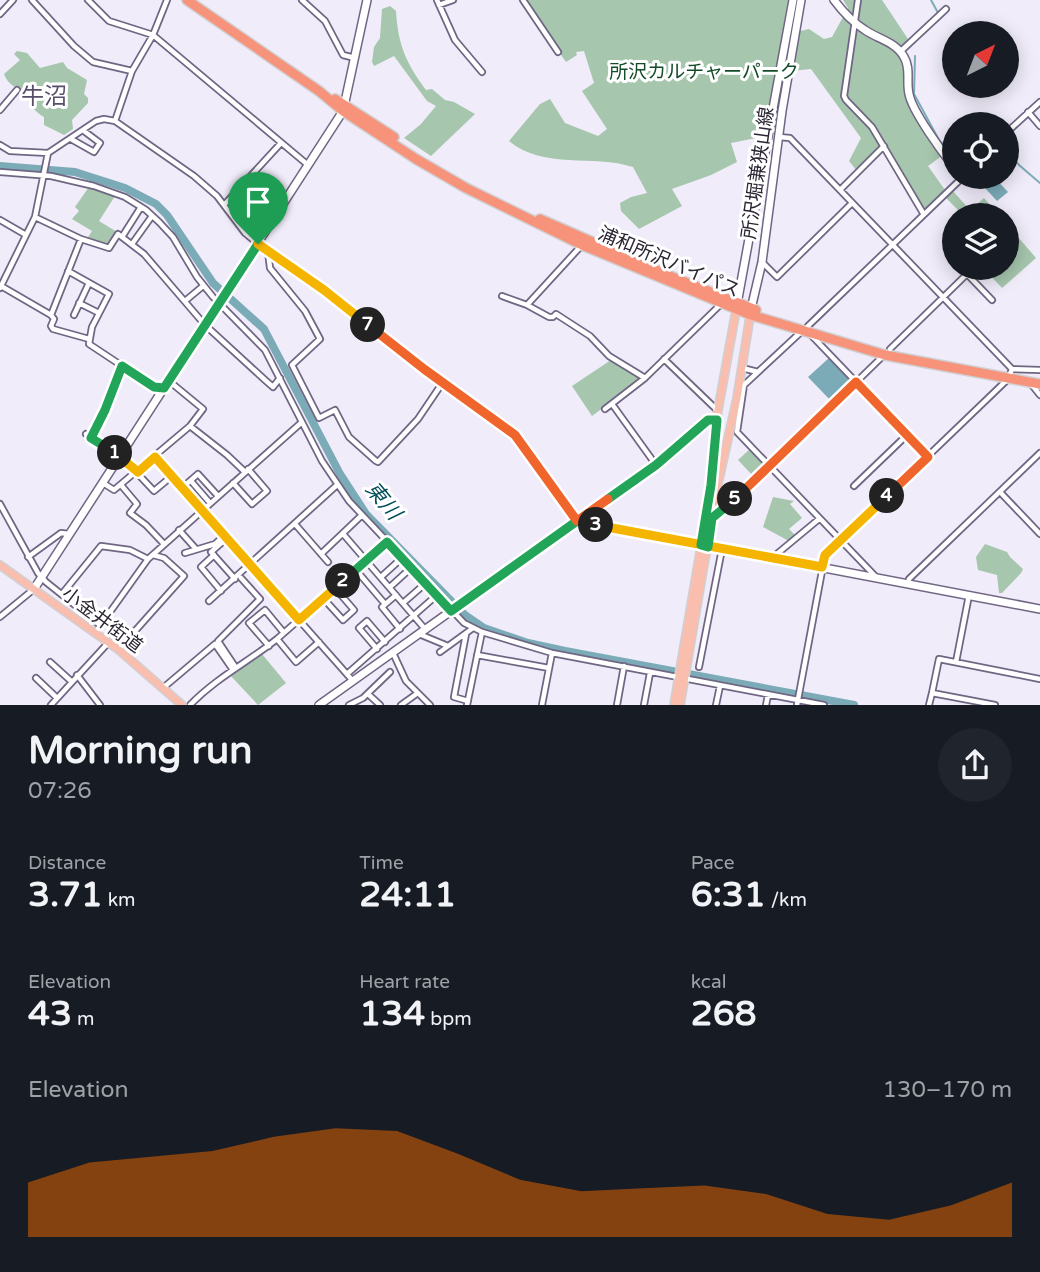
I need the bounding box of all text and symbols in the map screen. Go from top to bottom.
north arrow [942,21,1018,98]
map controls [942,21,1019,280]
park label: 所沢カルチャーパーク [609,61,799,83]
district label: 牛沼 [21,83,67,111]
street label: 所沢堀兼狭山線 [738,106,778,240]
button: locate [942,112,1019,189]
pin [228,172,288,244]
icon: arrive [239,183,277,221]
button: layers [942,203,1019,280]
street label: 浦和所沢バイパス [595,222,743,302]
pin: 7 [350,308,386,342]
text: 7 [362,313,373,335]
pin: 1 [97,435,132,470]
text: 1 [109,441,120,463]
water label: 東川 [360,477,407,527]
pin: 4 [870,478,904,514]
pin: 5 [718,482,752,516]
text: 4 [881,484,892,506]
text: 5 [729,487,740,509]
pin: 3 [578,508,614,542]
text: 3 [590,513,601,535]
pin: 2 [326,564,360,598]
text: 2 [337,569,348,591]
street label: 小金井街道 [57,583,147,657]
text: Morning run [28,728,252,774]
button: share [938,728,1012,802]
text: 07:26 [28,777,92,805]
text: Distance [28,852,106,874]
text: Time [359,852,404,874]
text: Pace [691,852,734,874]
text: 3.71 [28,874,103,916]
text: 24:11 [359,874,456,916]
text: 6:31 [691,874,766,916]
text: km [103,889,135,911]
text: /km [766,889,807,911]
text: Elevation [28,971,111,993]
text: Heart rate [359,971,450,993]
text: kcal [691,971,726,993]
text: 43 [28,993,72,1035]
text: 134 [359,993,425,1035]
text: 268 [691,993,757,1035]
text: m [72,1008,94,1030]
text: bpm [425,1008,472,1030]
text: Elevation [28,1076,129,1104]
text: 130–170 m [883,1076,1012,1104]

